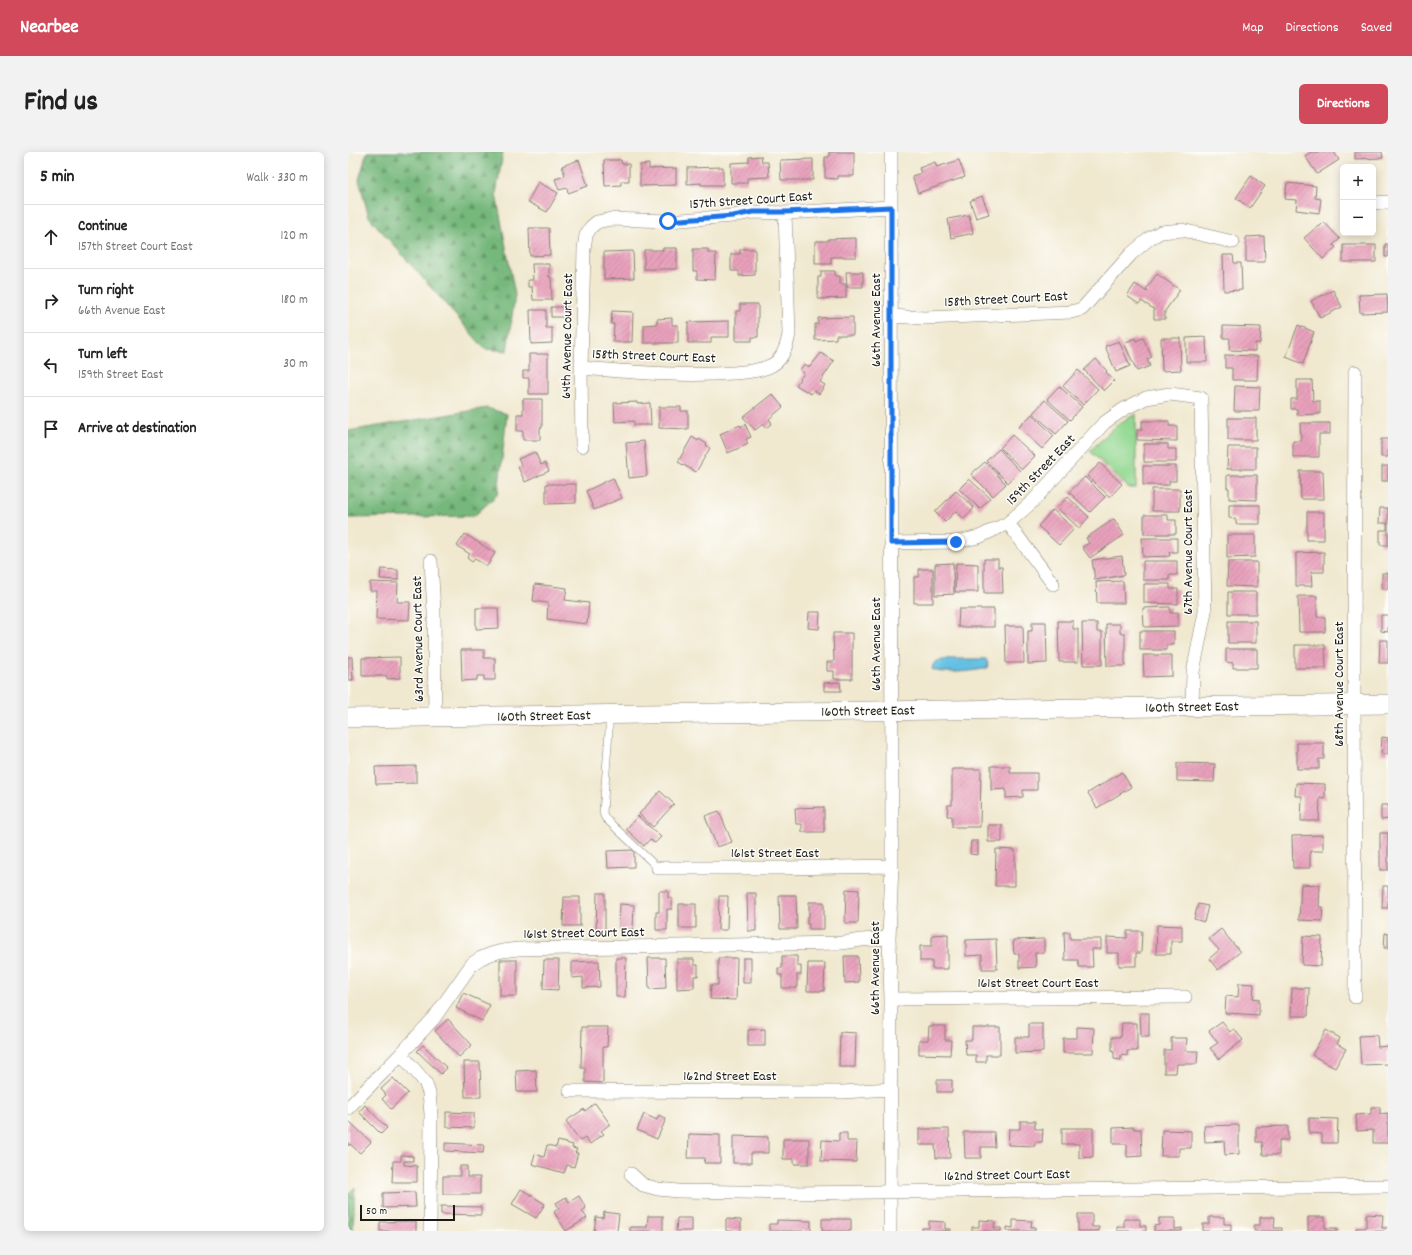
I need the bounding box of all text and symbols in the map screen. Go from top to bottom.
text: Nearbee [20,15,79,42]
text: Map [1242,18,1264,38]
text: Directions [1286,18,1339,38]
text: Saved [1361,18,1392,38]
text: Find us [24,84,98,124]
button: Directions [1299,84,1388,124]
map controls [1340,164,1376,236]
button: + [1340,164,1376,200]
text: 5 min [40,166,74,190]
text: Walk · 330 m [247,169,308,188]
street label: 157th Street Court East [689,187,814,215]
button: − [1340,200,1376,236]
route start [659,212,677,230]
text: Continue [78,216,127,238]
icon: ahead [40,226,62,248]
text: 120 m [280,227,308,246]
text: 157th Street Court East [78,238,193,257]
street label: 64th Avenue Court East [557,273,579,399]
street label: 66th Avenue East [867,273,887,367]
text: Turn right [78,280,134,302]
street label: 158th Street Court East [944,287,1068,313]
icon: right [40,290,62,312]
text: 180 m [281,291,308,310]
text: 66th Avenue East [78,302,165,321]
text: Turn left [78,344,127,366]
street label: 158th Street Court East [592,345,716,369]
icon: left [40,354,62,376]
text: 30 m [283,355,308,374]
text: 159th Street East [78,366,163,385]
icon: arrive [40,418,62,440]
text: Arrive at destination [78,418,196,440]
street label: 159th Street East [1002,430,1081,510]
street label: 67th Avenue Court East [1179,489,1199,615]
route end [947,533,965,551]
street label: 63rd Avenue Court East [408,576,430,702]
street label: 66th Avenue East [867,597,887,691]
street label: 68th Avenue Court East [1330,621,1350,747]
street label: 160th Street East [1145,697,1239,719]
street label: 160th Street East [821,701,915,723]
street label: 160th Street East [497,706,591,728]
street label: 161st Street East [731,844,819,864]
street label: 66th Avenue East [866,921,886,1015]
street label: 161st Street Court East [523,923,645,945]
street label: 161st Street Court East [977,974,1099,994]
street label: 162nd Street East [683,1067,777,1087]
street label: 162nd Street Court East [944,1165,1070,1187]
scale bar [360,1203,455,1222]
text: 50 m [366,1204,387,1220]

